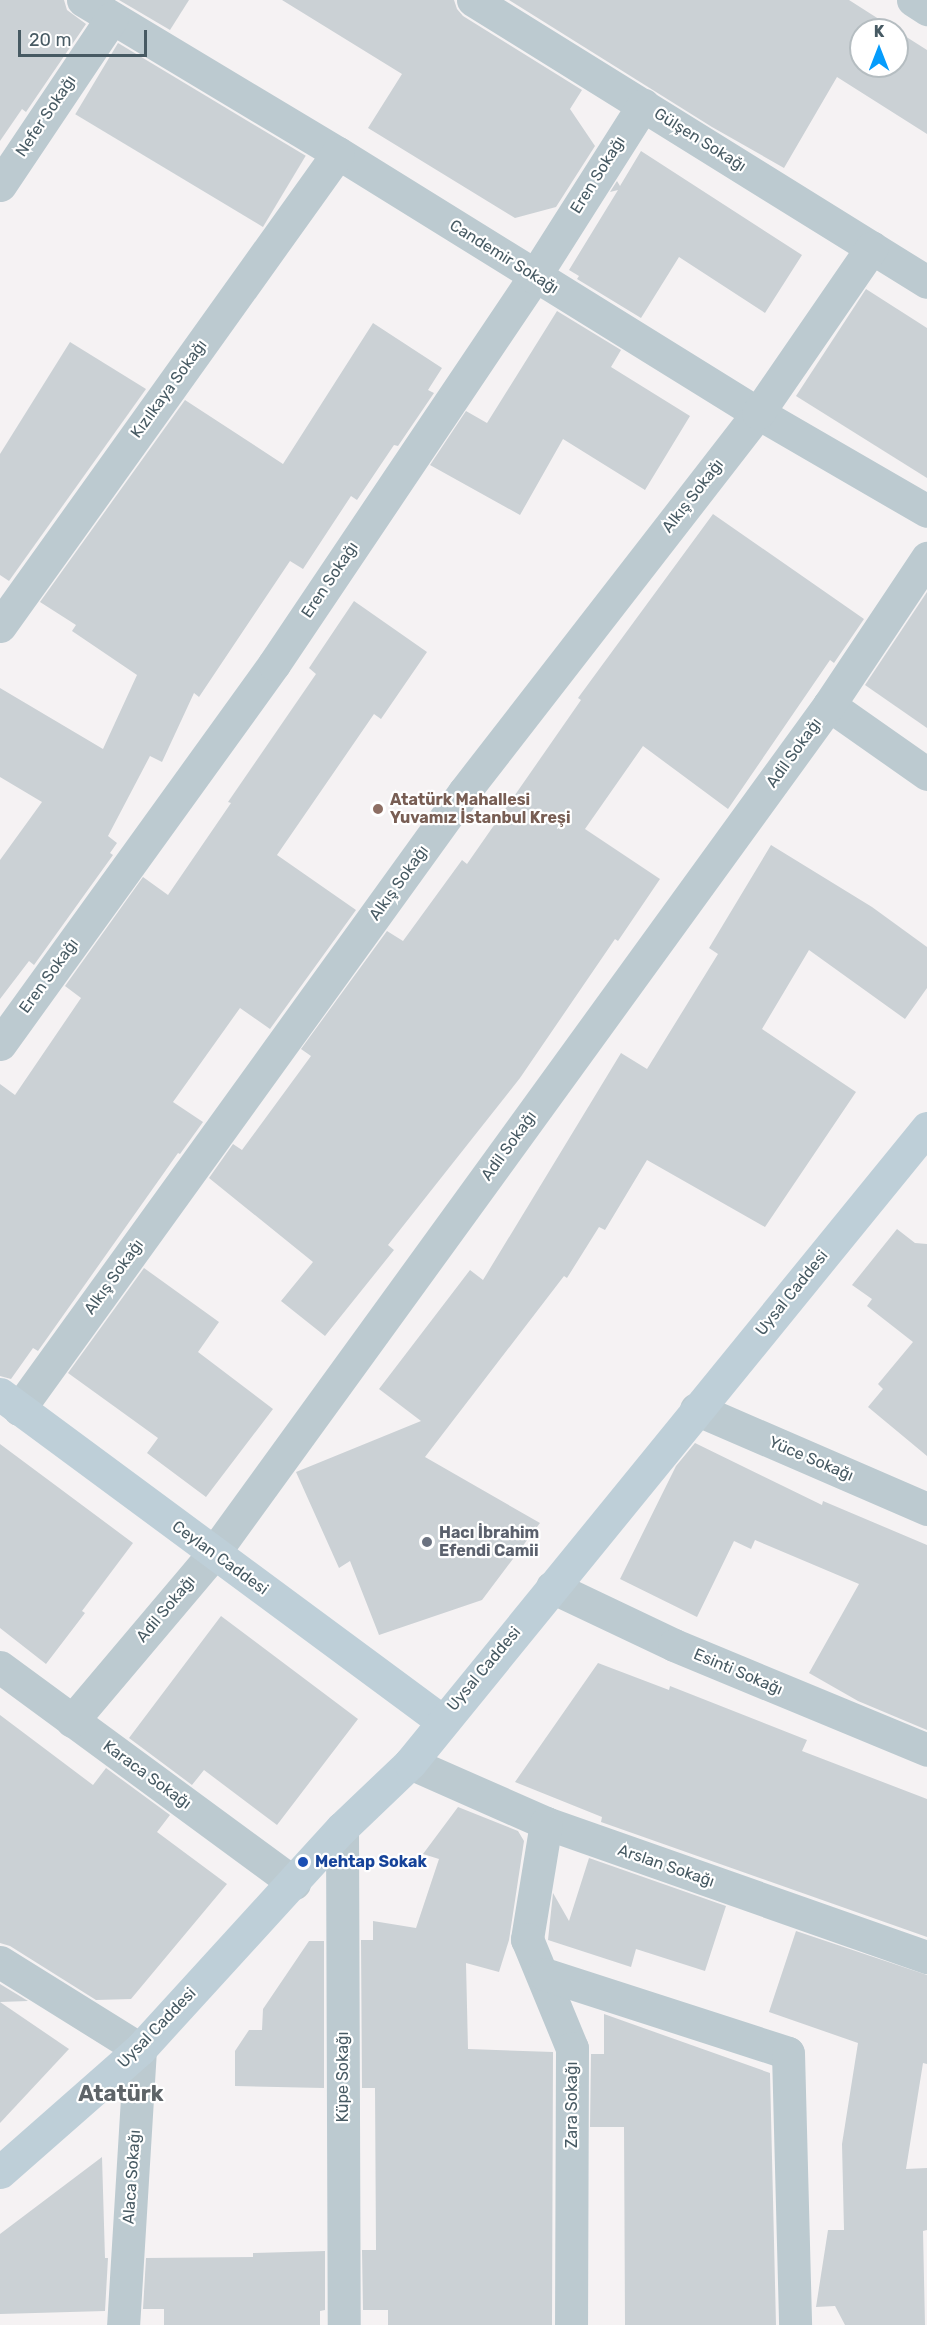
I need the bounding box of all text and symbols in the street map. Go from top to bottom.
scale bar [21,18,150,56]
north arrow [849,18,909,78]
text: K [874,22,884,41]
text: 20 m [29,29,71,51]
street label: Nefer Sokağı [12,71,80,161]
street label: Gülşen Sokağı [651,104,749,176]
street label: Eren Sokağı [567,133,629,217]
street label: Candemir Sokağı [446,216,562,298]
street label: Kızılkaya Sokağı [127,336,211,442]
street label: Alkış Sokağı [658,455,728,537]
street label: Eren Sokağı [298,538,362,622]
street label: Adil Sokağı [762,714,826,792]
place label: Atatürk Mahallesi Yuvamız İstanbul Kreşi [390,790,570,828]
marker: Atatürk Mahallesi Yuvamız İstanbul Kreşi [371,802,385,816]
street label: Alkış Sokağı [365,842,433,924]
street label: Eren Sokağı [15,935,83,1017]
street label: Adil Sokağı [477,1107,541,1185]
street label: Alkış Sokağı [80,1236,148,1318]
street label: Uysal Caddesi [752,1247,832,1339]
street label: Yüce Sokağı [766,1433,856,1485]
street label: Ceylan Caddesi [168,1517,272,1599]
place label: Hacı İbrahim Efendi Camii [439,1523,539,1561]
marker: Hacı İbrahim Efendi Camii [420,1535,434,1549]
street label: Adil Sokağı [133,1572,199,1646]
street label: Uysal Caddesi [443,1623,525,1715]
street label: Esinti Sokağı [691,1645,785,1699]
street label: Karaca Sokağı [99,1737,195,1813]
street label: Arslan Sokağı [615,1841,717,1891]
place label: Mehtap Sokak [315,1852,427,1872]
marker: Mehtap Sokak [296,1855,310,1869]
street label: Uysal Caddesi [114,1984,200,2072]
street label: Küpe Sokağı [333,2032,353,2122]
street label: Zara Sokağı [562,2062,582,2148]
district label: Atatürk [78,2081,164,2107]
street label: Alaca Sokağı [119,2129,145,2225]

